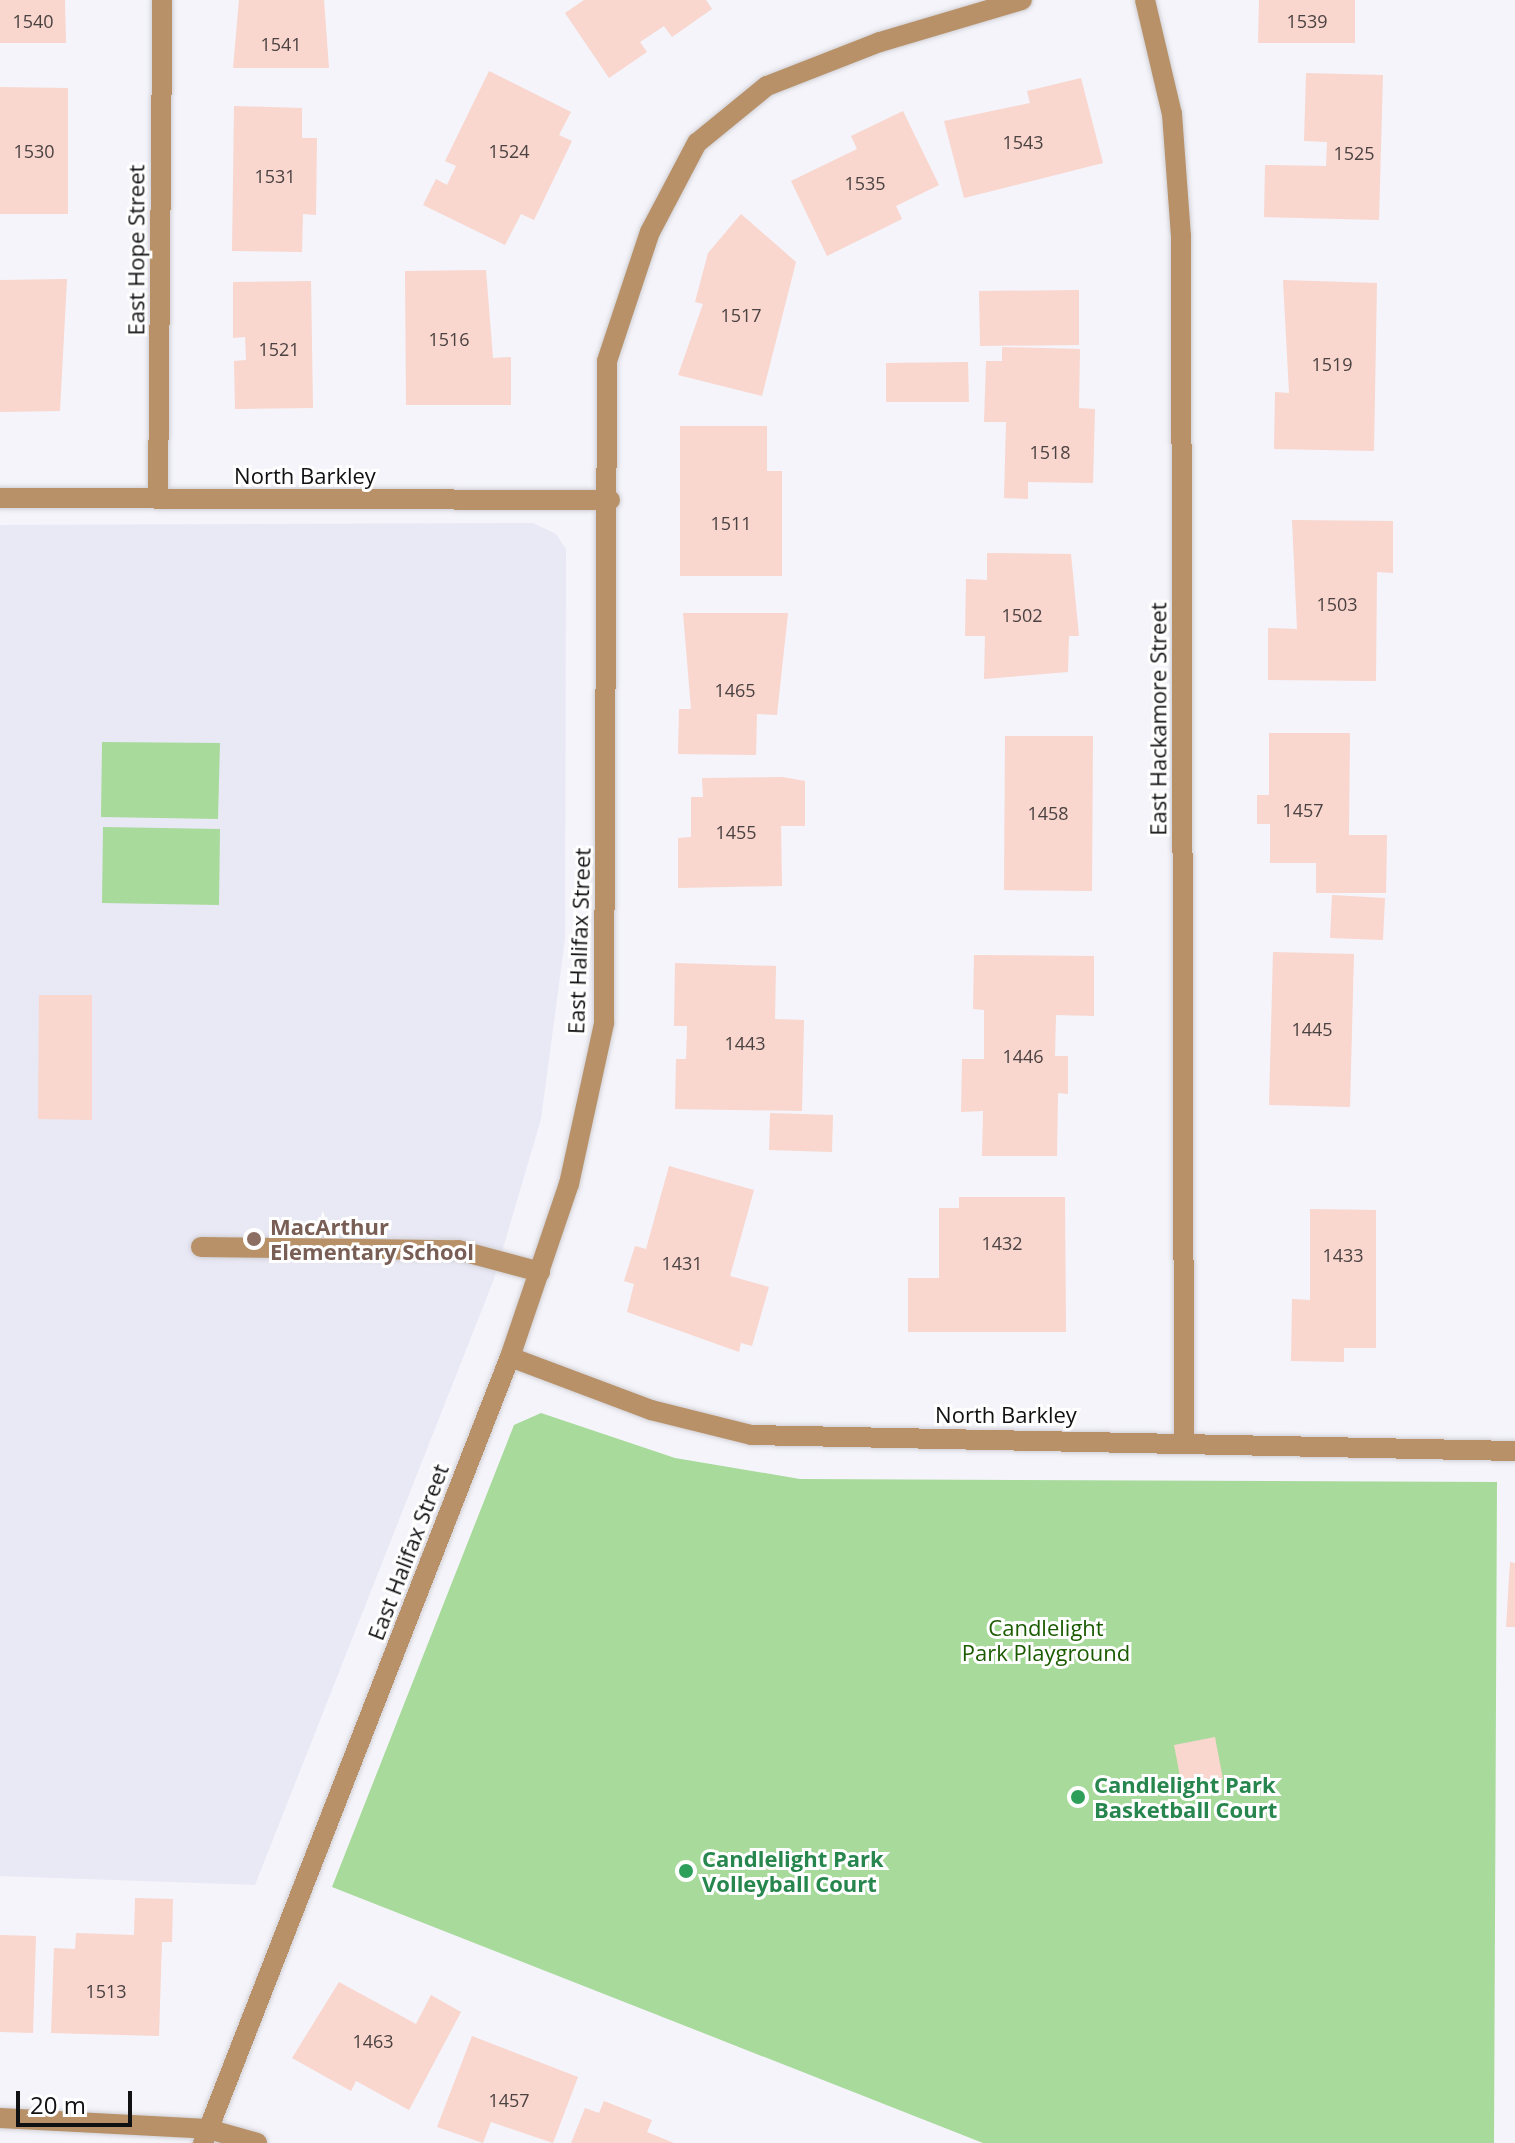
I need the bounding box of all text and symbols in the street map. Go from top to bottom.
house number: 1540 [12,10,54,32]
house number: 1539 [1286,10,1328,32]
house number: 1541 [260,33,302,55]
house number: 1543 [1002,131,1044,153]
house number: 1530 [13,140,55,162]
house number: 1524 [488,140,530,162]
house number: 1525 [1333,142,1375,164]
street label: East Hope Street [123,165,149,335]
house number: 1531 [254,165,296,187]
house number: 1535 [844,172,886,194]
house number: 1517 [720,304,762,326]
house number: 1516 [428,328,470,350]
house number: 1521 [258,338,300,360]
house number: 1519 [1311,353,1353,375]
house number: 1518 [1029,441,1071,463]
street label: North Barkley [234,463,376,489]
house number: 1511 [710,512,752,534]
house number: 1503 [1316,593,1358,615]
street label: East Hackamore Street [1145,602,1171,836]
house number: 1502 [1001,604,1043,626]
house number: 1465 [714,679,756,701]
house number: 1457 [1282,799,1324,821]
house number: 1458 [1027,802,1069,824]
house number: 1455 [715,821,757,843]
street label: East Halifax Street [563,847,595,1035]
house number: 1445 [1291,1018,1333,1040]
house number: 1443 [724,1032,766,1054]
house number: 1446 [1002,1045,1044,1067]
place label: MacArthur Elementary School [270,1213,474,1264]
marker: MacArthur Elementary School [245,1230,263,1248]
house number: 1432 [981,1232,1023,1254]
house number: 1433 [1322,1244,1364,1266]
house number: 1431 [661,1252,703,1274]
street label: North Barkley [935,1402,1077,1428]
street label: East Halifax Street [362,1460,454,1644]
park label: Candlelight Park Playground [962,1614,1130,1666]
place label: Candlelight Park Basketball Court [1094,1771,1277,1822]
marker: Candlelight Park Basketball Court [1069,1788,1087,1806]
place label: Candlelight Park Volleyball Court [702,1845,884,1896]
marker: Candlelight Park Volleyball Court [677,1862,695,1880]
house number: 1513 [85,1980,127,2002]
house number: 1463 [352,2030,394,2052]
scale bar [20,2075,136,2125]
text: 20 m [30,2088,86,2121]
house number: 1457 [488,2089,530,2111]

